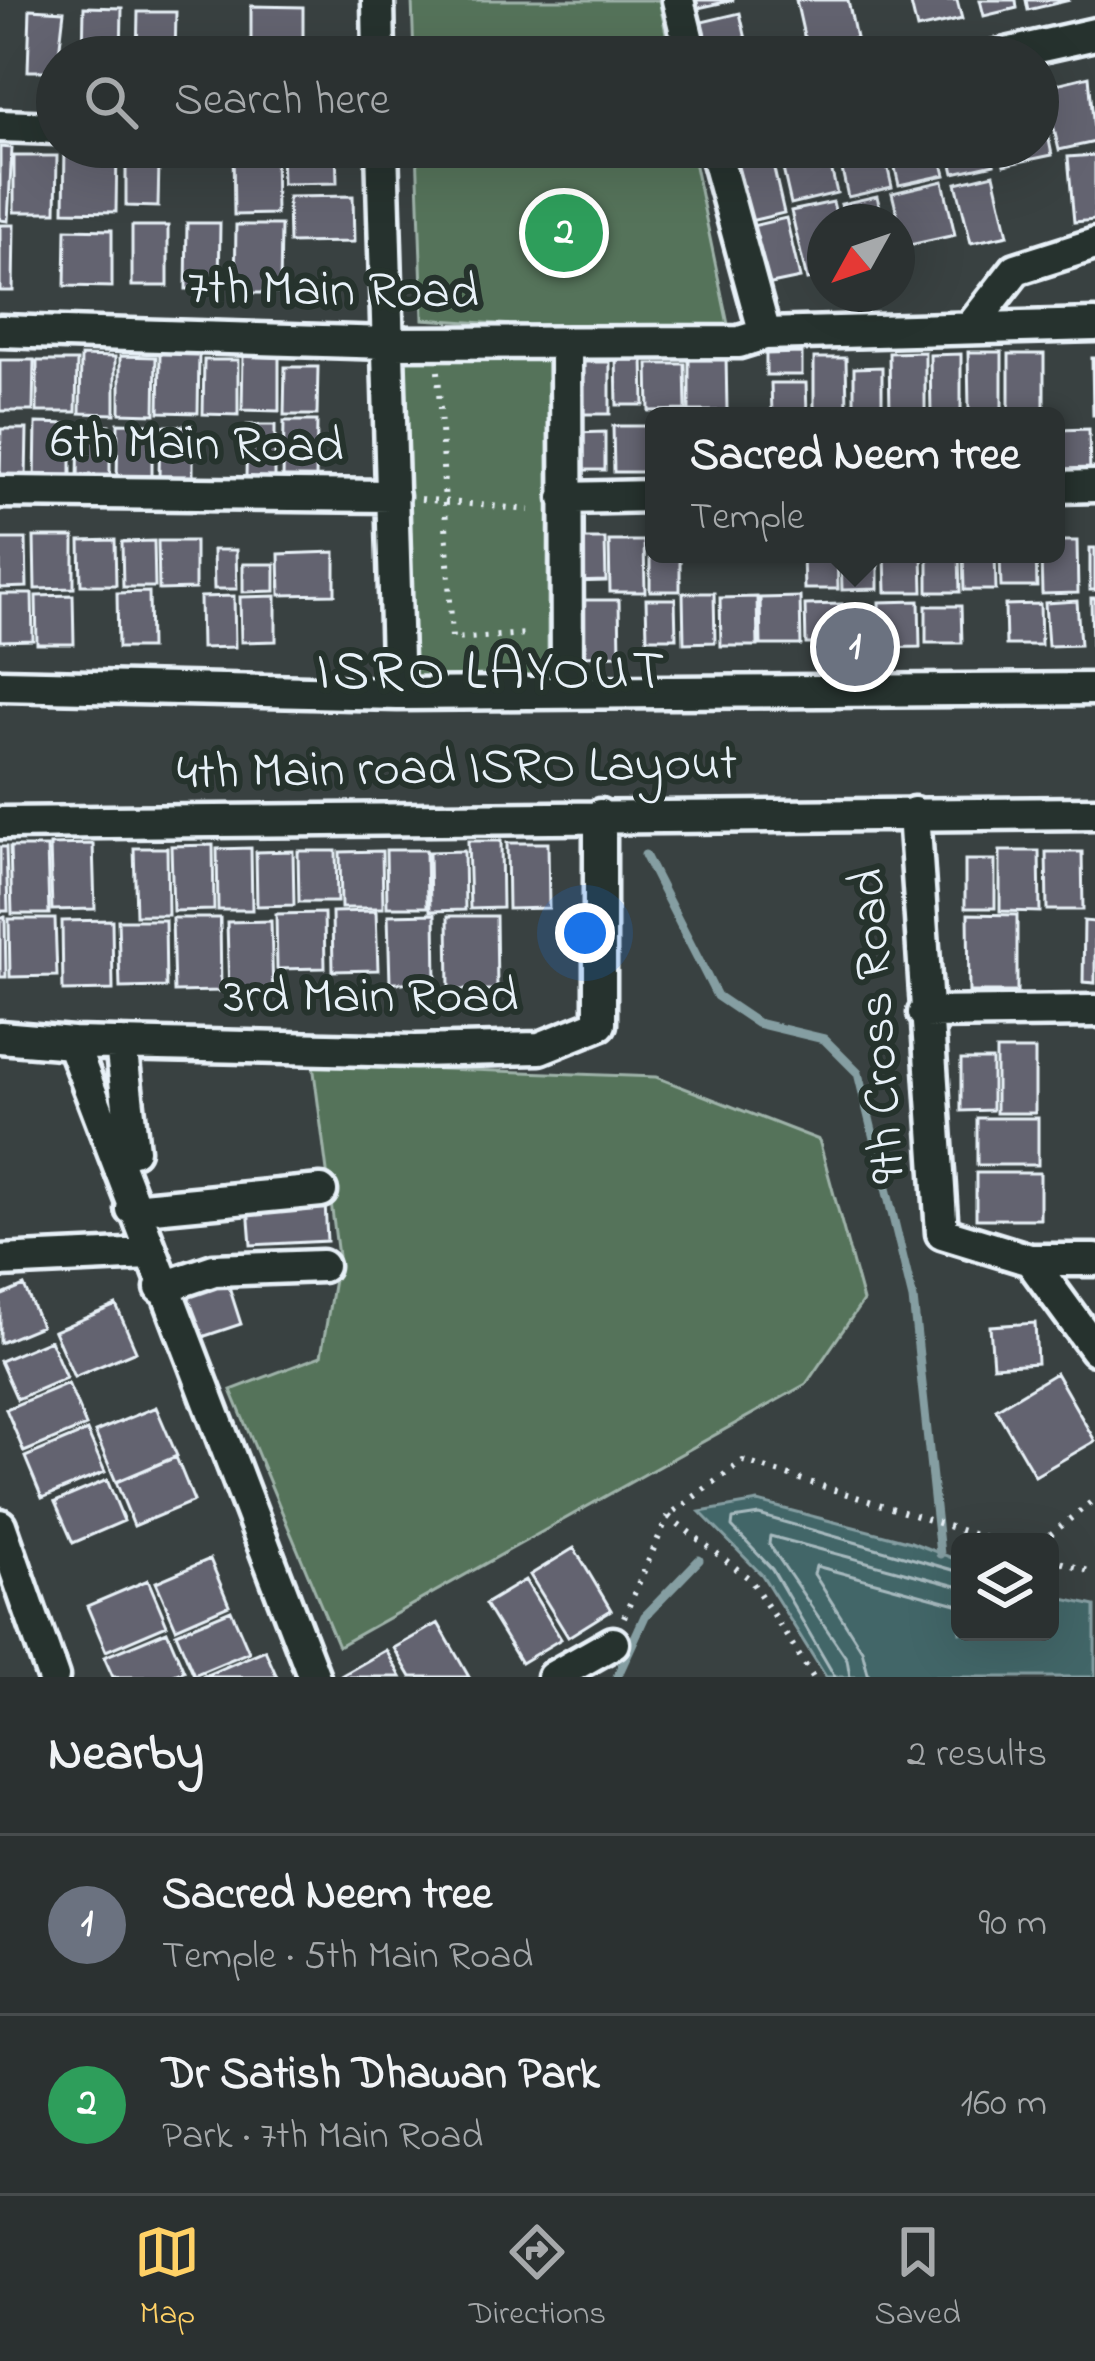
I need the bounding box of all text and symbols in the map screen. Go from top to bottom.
search box [36,36,1059,168]
icon: search [78,69,144,135]
text: Search here [174,69,390,135]
pin: 2 [525,188,603,278]
north arrow [807,204,915,312]
street label: 7th Main Road [187,252,479,332]
street label: 6th Main Road [50,406,344,486]
popup [645,407,1065,563]
text: Sacred Neem tree [690,424,1020,490]
text: Temple [690,490,804,547]
pin: 1 [816,602,894,692]
district label: ISRO LAYOUT [316,633,668,716]
street label: 4th Main road ISRO Layout [176,728,738,812]
street label: 9th Cross Road [832,866,928,1186]
your location [555,903,615,963]
street label: 3rd Main Road [224,961,518,1036]
map controls [951,1533,1059,1641]
button: layers [951,1533,1059,1641]
text: Nearby [48,1718,204,1793]
text: 2 results [907,1727,1047,1784]
text: Sacred Neem tree [162,1863,492,1929]
text: 1 [81,1896,93,1953]
text: 90 m [978,1896,1047,1953]
text: Temple · 5th Main Road [162,1929,533,1986]
text: Dr Satish Dhawan Park [162,2043,599,2109]
text: 2 [77,2076,97,2133]
text: 160 m [961,2076,1047,2133]
text: Park · 7th Main Road [162,2109,483,2166]
tab: Map [134,2219,200,2339]
tab: Directions [469,2219,606,2339]
tab: Saved [875,2219,961,2339]

